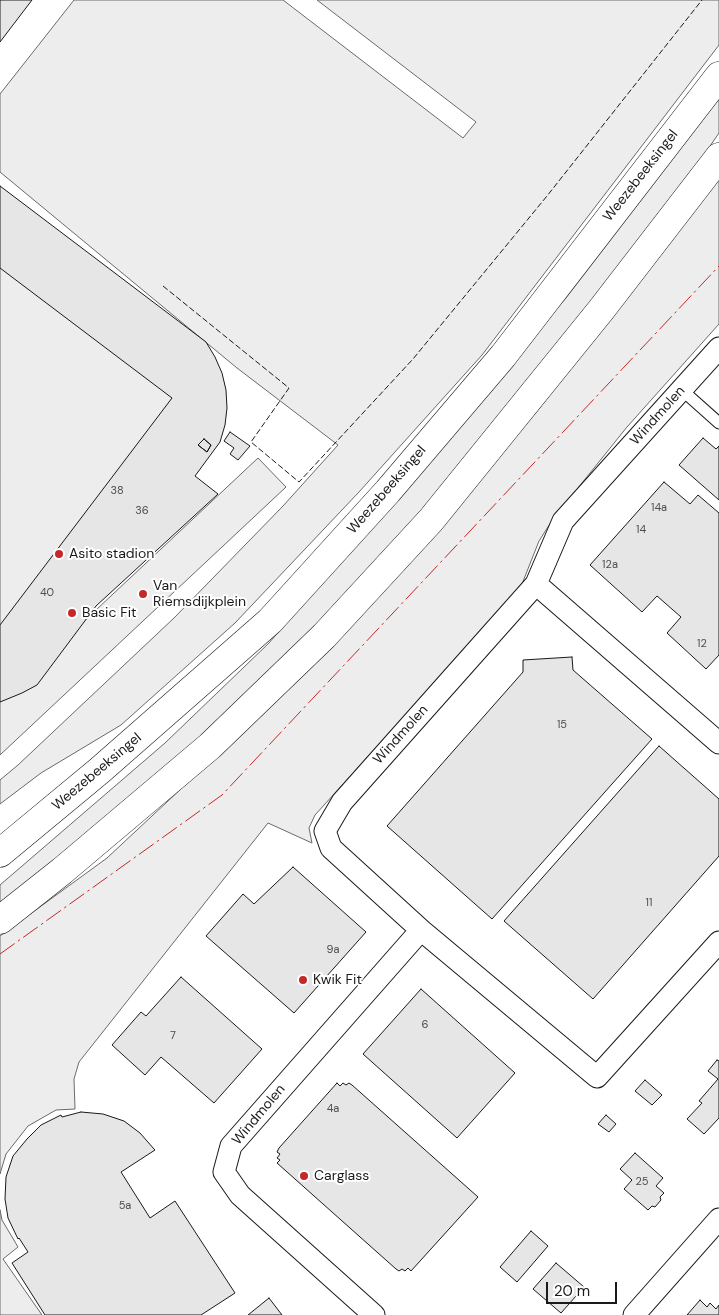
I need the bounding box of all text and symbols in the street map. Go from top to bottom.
street label: Weezebeeksingel [600,127,682,225]
street label: Windmolen [627,383,689,449]
street label: Weezebeeksingel [344,442,430,538]
house number: 38 [110,484,124,498]
house number: 14a [651,501,667,515]
house number: 36 [135,504,149,518]
house number: 14 [636,523,646,537]
place label: Asito stadion [69,546,154,562]
marker: Asito stadion [53,548,65,560]
house number: 12a [602,558,618,572]
place label: Van Riemsdijkplein [153,578,246,610]
house number: 40 [40,586,54,600]
marker: Van Riemsdijkplein [137,588,149,600]
place label: Basic Fit [82,605,137,621]
marker: Basic Fit [66,607,78,619]
house number: 12 [697,637,707,651]
street label: Windmolen [370,702,432,768]
house number: 15 [557,718,567,732]
street label: Weezebeeksingel [49,730,145,814]
house number: 11 [646,896,652,910]
house number: 9a [327,943,339,957]
place label: Kwik Fit [313,972,362,988]
marker: Kwik Fit [297,974,309,986]
house number: 6 [422,1018,428,1032]
house number: 7 [170,1029,176,1043]
street label: Windmolen [229,1081,289,1149]
house number: 4a [327,1102,339,1116]
place label: Carglass [314,1168,369,1184]
marker: Carglass [298,1170,310,1182]
house number: 25 [635,1175,649,1189]
house number: 5a [119,1199,131,1213]
scale bar [549,1272,620,1304]
text: 20 m [554,1281,590,1301]

